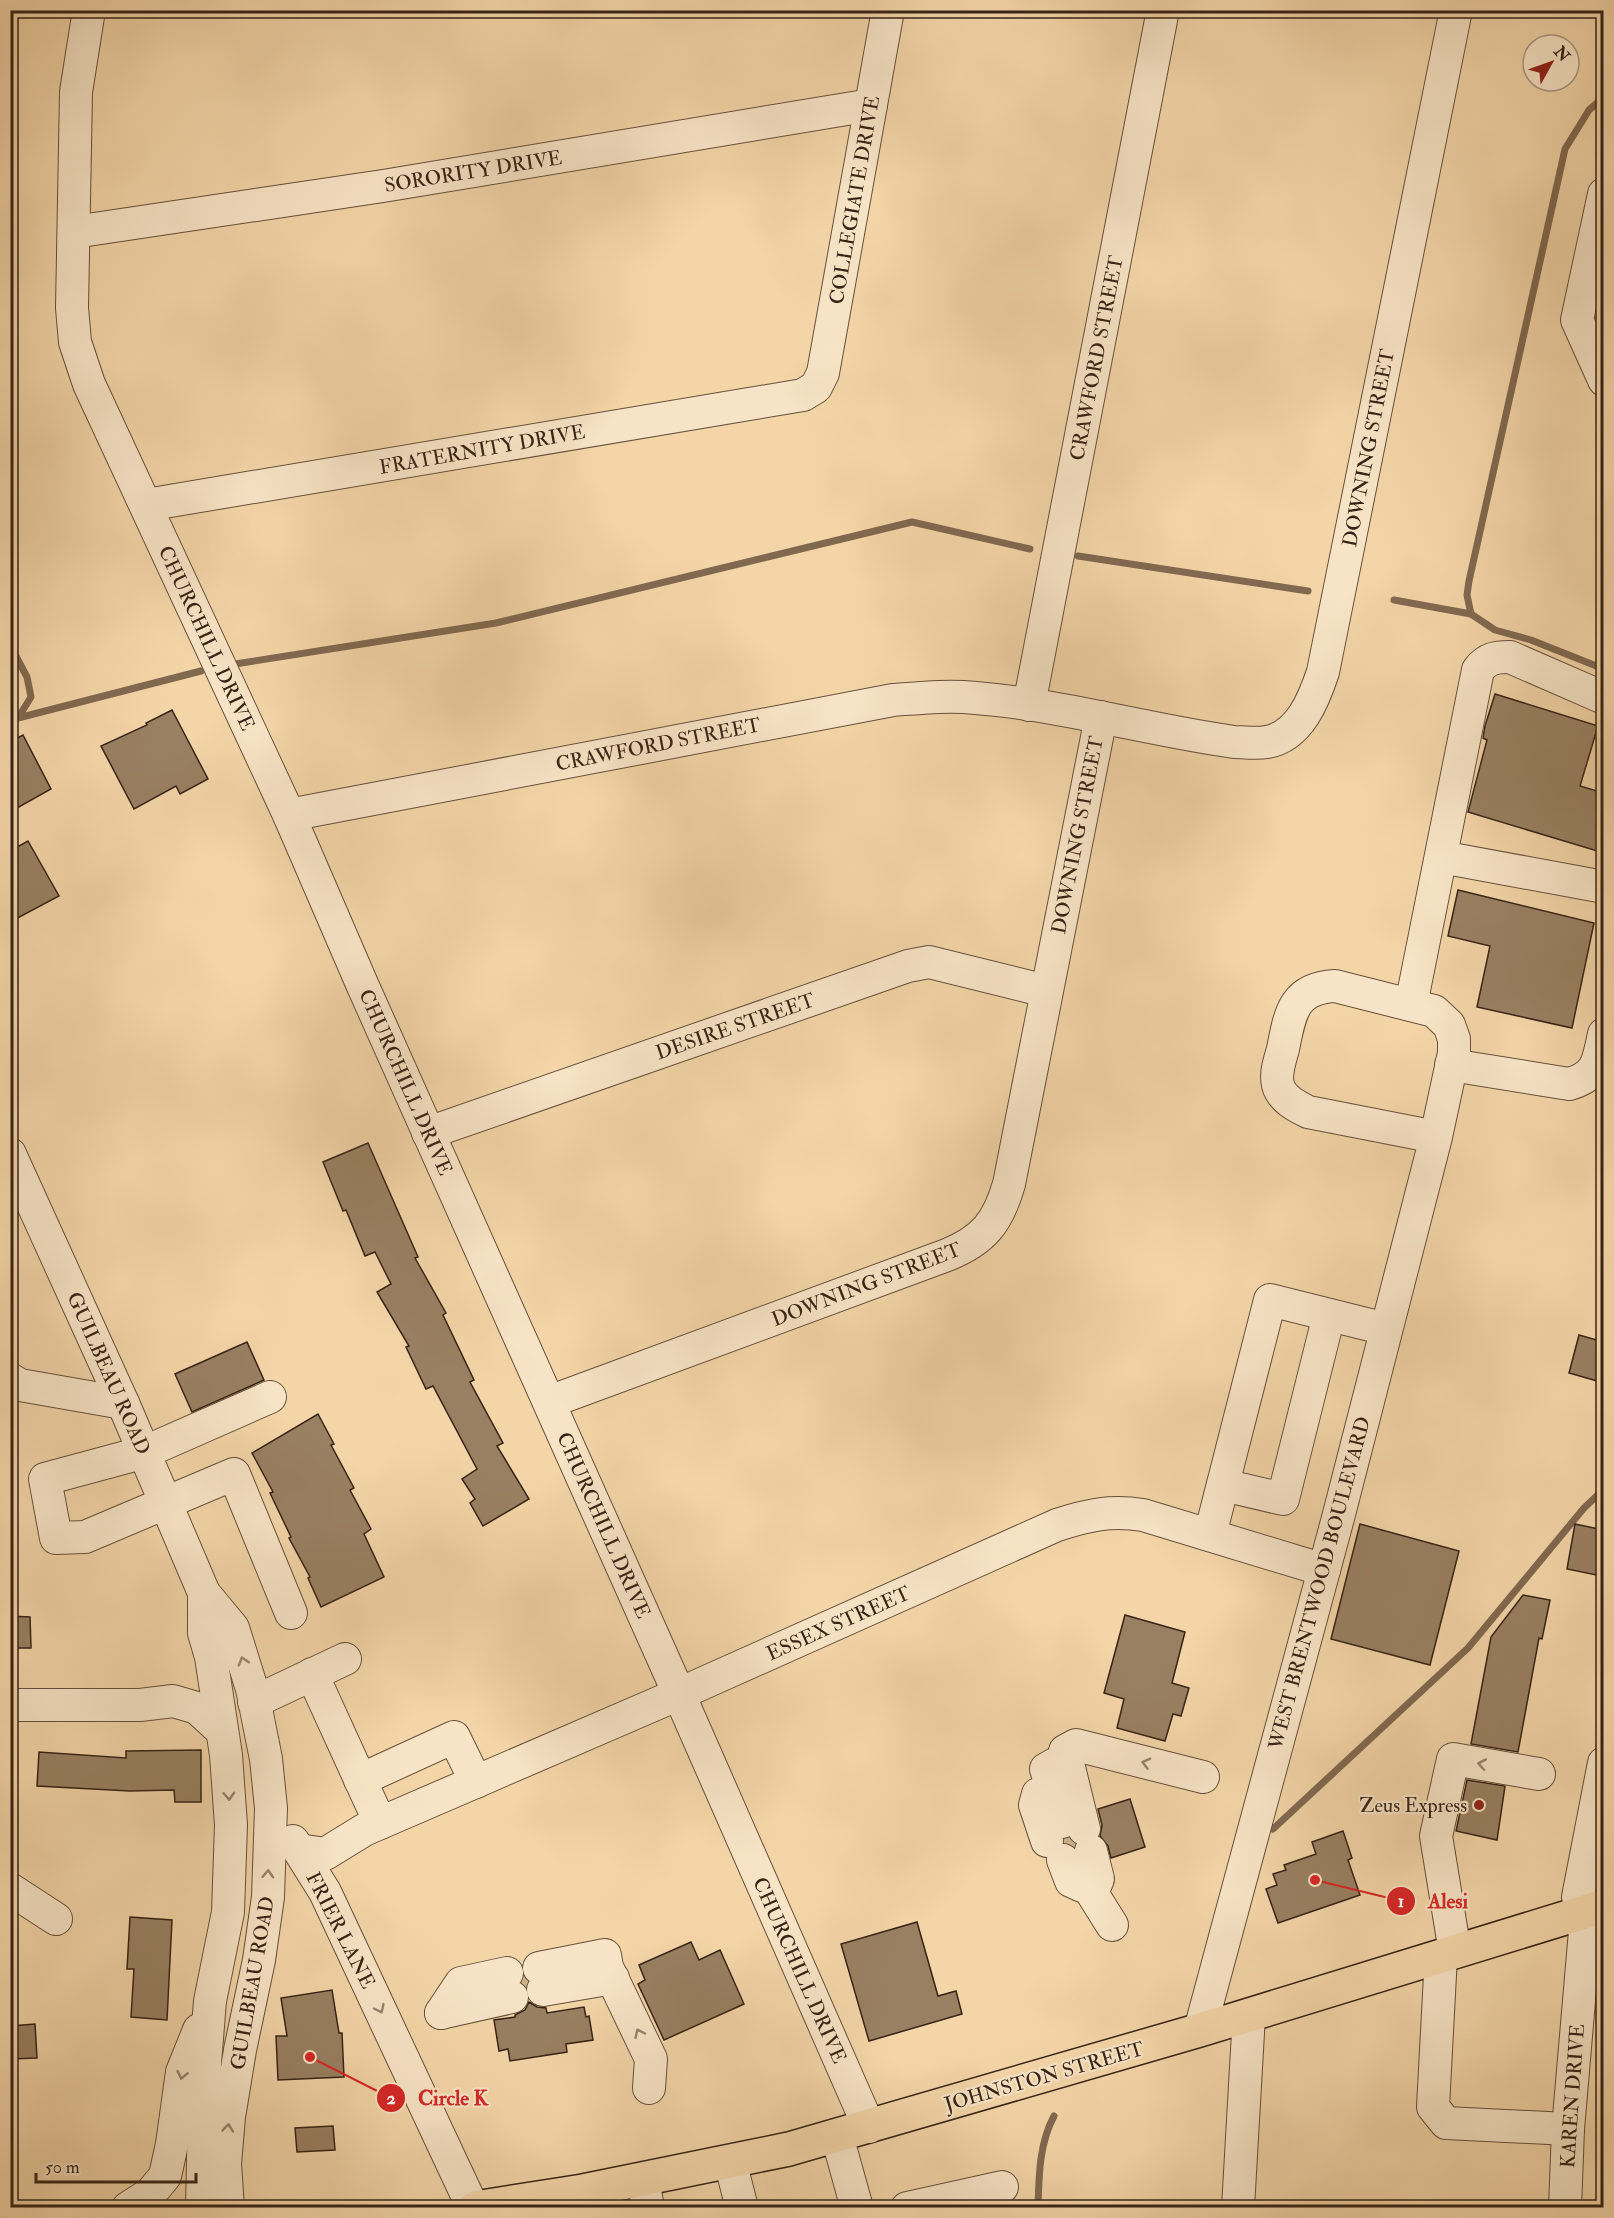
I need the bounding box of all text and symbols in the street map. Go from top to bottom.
north arrow [1521,33,1581,93]
text: N [1549,41,1574,66]
street label: COLLEGIATE DRIVE [824,94,885,306]
street label: SORORITY DRIVE [382,145,564,198]
street label: CRAWFORD STREET [1064,253,1129,463]
street label: DOWNING STREET [1337,347,1400,549]
street label: FRATERNITY DRIVE [377,419,587,480]
street label: CHURCHILL DRIVE [153,542,260,735]
street label: CRAWFORD STREET [554,712,763,777]
street label: DOWNING STREET [1046,734,1109,936]
street label: CHURCHILL DRIVE [353,985,458,1179]
street label: DESIRE STREET [652,987,818,1065]
street label: DOWNING STREET [768,1237,965,1332]
street label: GUILBEAU ROAD [61,1288,156,1459]
street label: WEST BRENTWOOD BOULEVARD [1263,1414,1376,1753]
street label: CHURCHILL DRIVE [551,1428,656,1622]
street label: ESSEX STREET [762,1581,914,1666]
one-way arrow [238,1656,250,1667]
one-way arrow [1141,1757,1151,1770]
one-way arrow [1477,1758,1487,1770]
one-way arrow [223,1791,236,1800]
place label: Zeus Express [1359,1793,1467,1819]
marker: Zeus Express [1472,1798,1486,1812]
street label: FRIER LANE [300,1868,381,1993]
one-way arrow [262,1869,275,1878]
street label: CHURCHILL DRIVE [747,1873,852,2067]
callout: Alesi [1386,1881,1480,1920]
text: Alesi [1427,1888,1469,1915]
text: 1 [1398,1890,1404,1913]
street label: GUILBEAU ROAD [225,1894,280,2072]
one-way arrow [372,2002,384,2013]
street label: KAREN DRIVE [1555,2023,1590,2169]
one-way arrow [634,2028,646,2039]
street label: JOHNSTON STREET [941,2036,1147,2117]
one-way arrow [176,2070,189,2080]
callout: Circle K [376,2078,500,2117]
text: Circle K [418,2085,489,2112]
text: 2 [386,2087,396,2110]
one-way arrow [221,2124,234,2133]
scale bar [36,2146,196,2184]
text: 50 m [45,2156,80,2179]

